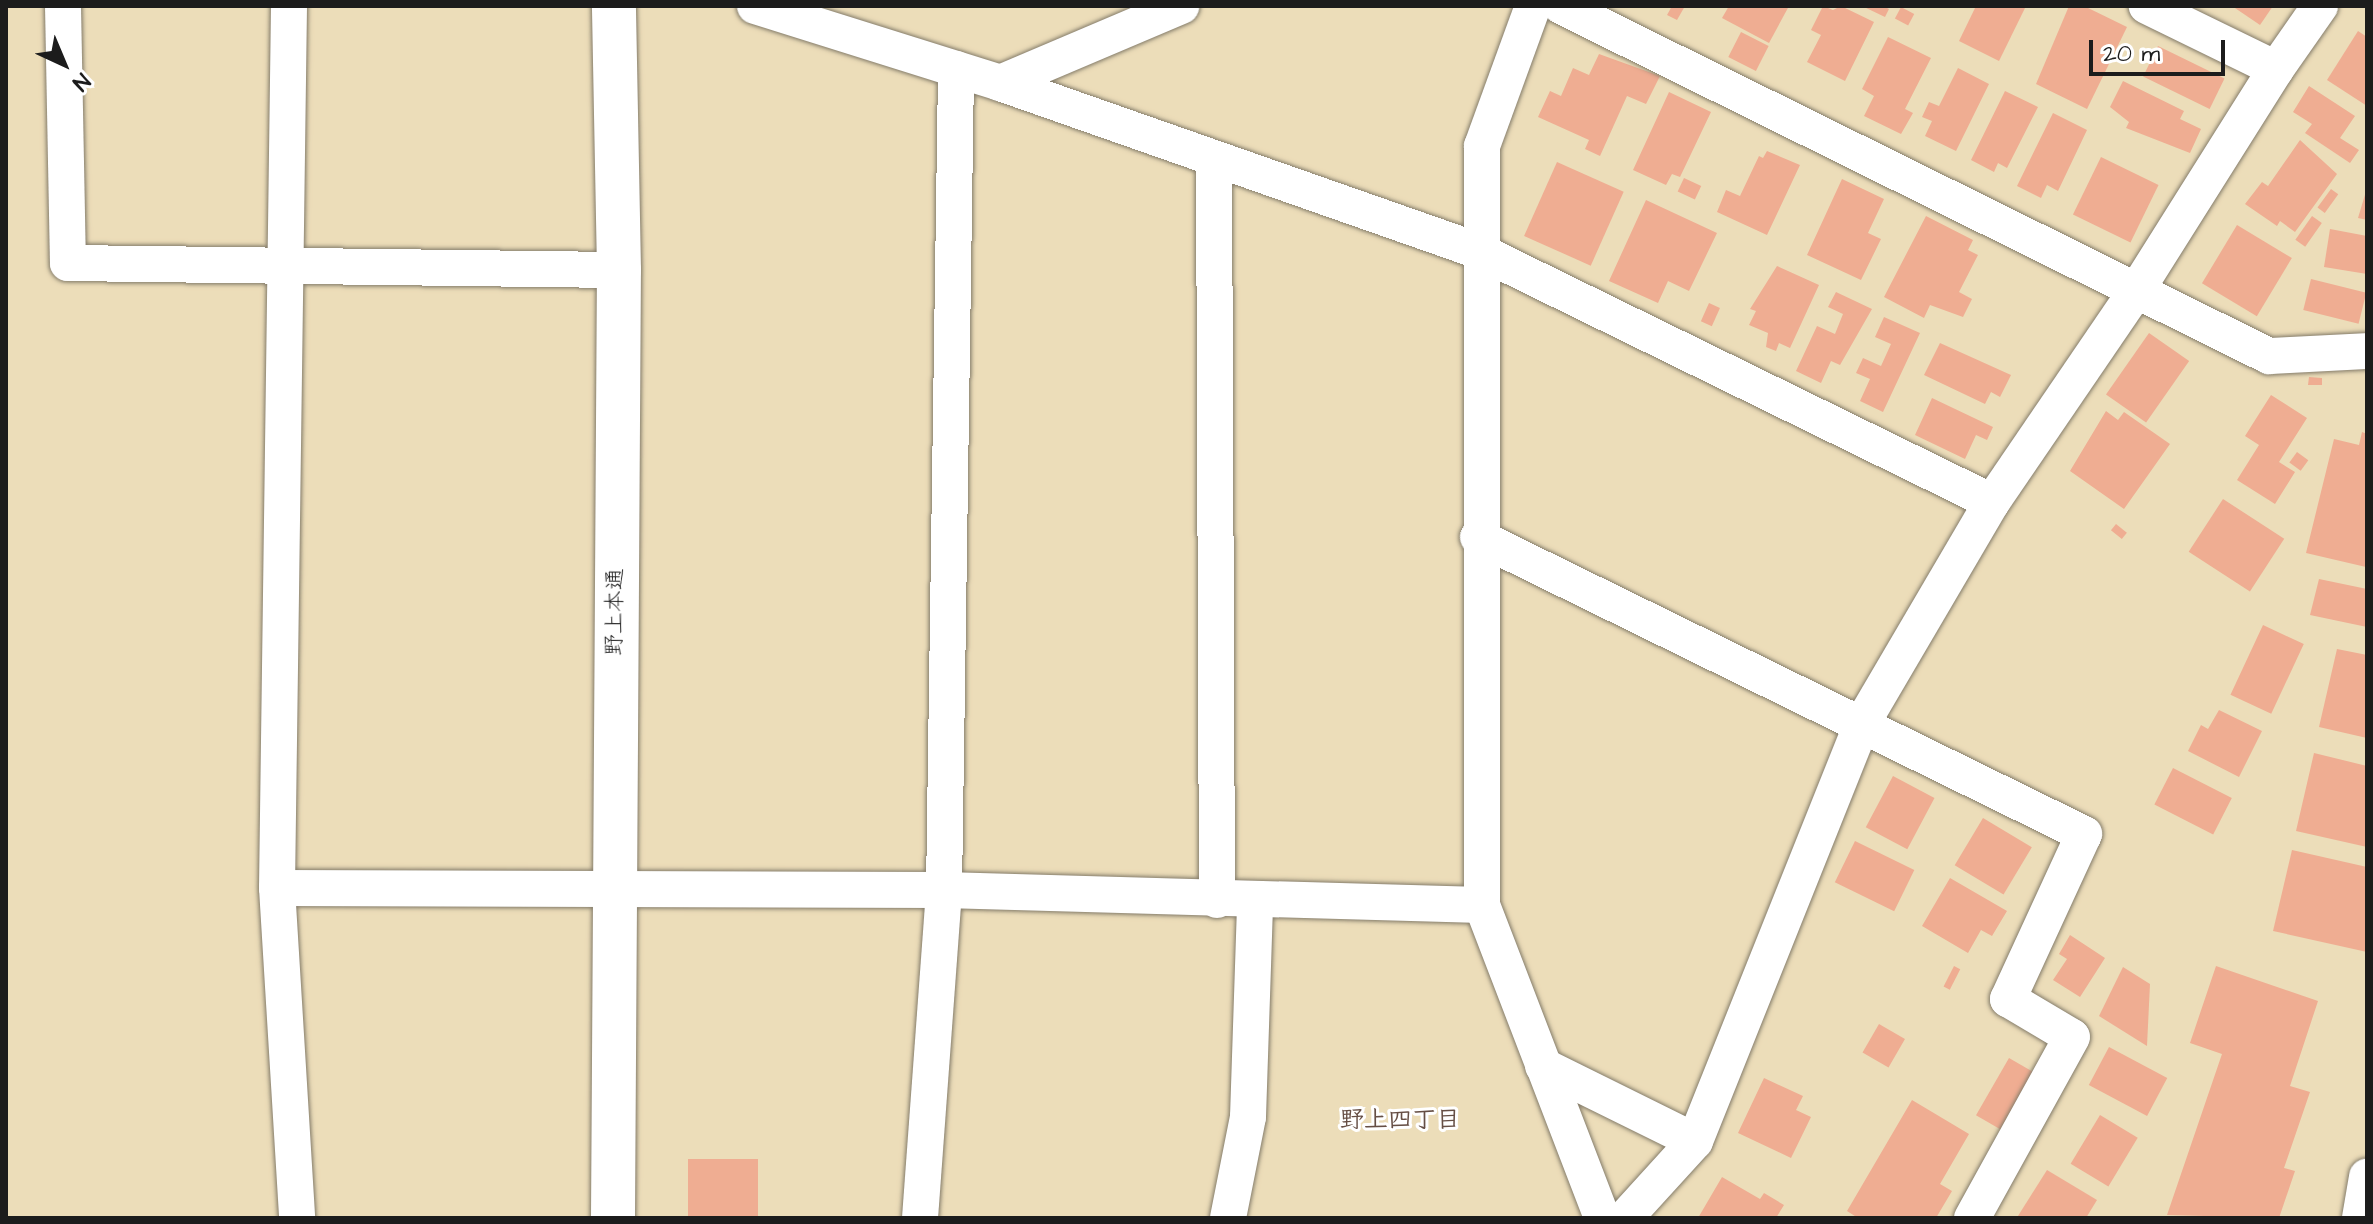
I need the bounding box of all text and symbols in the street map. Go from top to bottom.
north arrow [24,24,104,104]
scale bar [2093,24,2229,74]
text: 20 m [2103,37,2160,71]
text: N [65,66,97,98]
street label: 野上本通 [601,568,629,656]
district label: 野上四丁目 [1340,1107,1460,1135]

